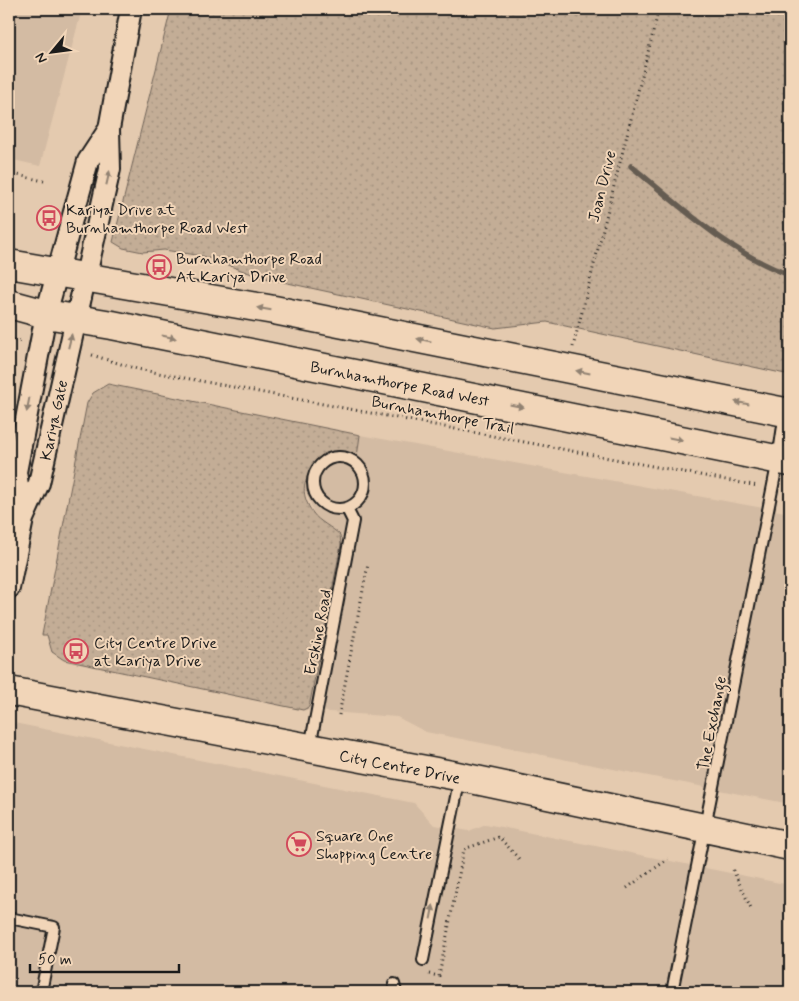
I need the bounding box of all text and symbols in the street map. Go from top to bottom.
north arrow [28,28,78,78]
text: N [31,49,52,66]
street label: Joan Drive [583,148,621,224]
one-way arrow [104,171,112,186]
place label: Kariya Drive at Burnhamthorpe Road West [66,200,248,239]
bus stop icon: Kariya Drive at Burnhamthorpe Road West [36,205,62,231]
place label: Burnhamthorpe Road At Kariya Drive [176,249,322,288]
bus stop icon: Burnhamthorpe Road At Kariya Drive [146,254,172,280]
one-way arrow [256,304,272,312]
one-way arrow [67,333,75,348]
one-way arrow [161,333,176,341]
one-way arrow [416,336,431,344]
street label: Burnhamthorpe Road West [308,357,491,412]
one-way arrow [575,368,591,376]
street label: Kariya Gate [36,378,73,463]
street label: Burnhamthorpe Trail [370,391,516,440]
one-way arrow [24,397,32,413]
one-way arrow [734,399,750,407]
one-way arrow [509,403,525,411]
one-way arrow [669,435,685,443]
street label: Erskine Road [300,588,337,677]
place label: City Centre Drive at Kariya Drive [94,633,217,672]
bus stop icon: City Centre Drive at Kariya Drive [63,638,89,664]
street label: The Exchange [693,674,733,772]
street label: City Centre Drive [337,745,462,790]
place label: Square One Shopping Centre [316,826,432,865]
supermarket icon: Square One Shopping Centre [286,831,312,857]
one-way arrow [429,904,437,920]
scale bar [30,941,179,973]
text: 50 m [38,950,72,970]

